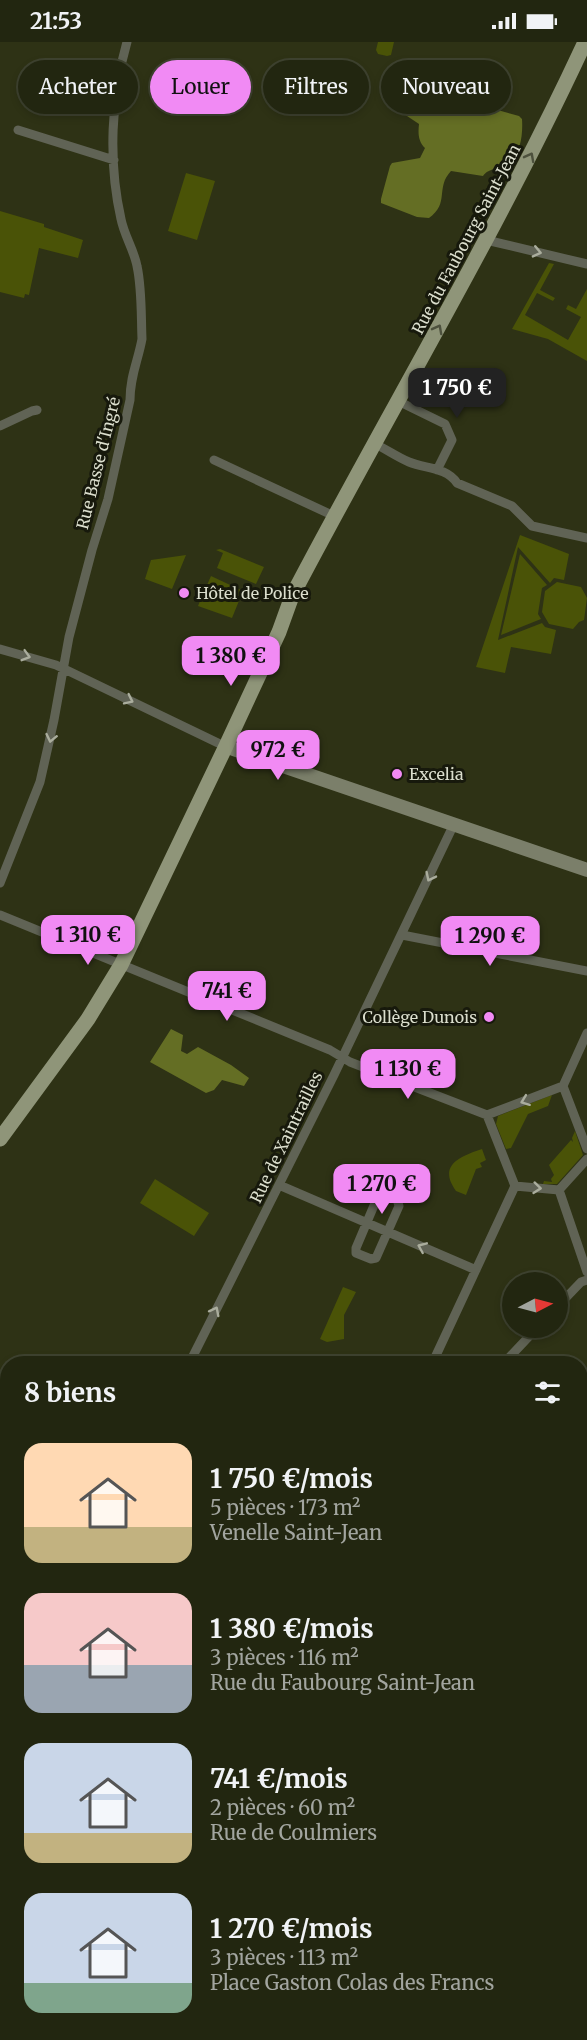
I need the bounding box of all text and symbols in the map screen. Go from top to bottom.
text: 21:53 [30,7,82,35]
chip: Acheter [18,60,138,114]
chip: Louer [150,60,251,114]
chip: Filtres [263,60,369,114]
chip: Nouveau [381,60,511,114]
street label: Rue du Faubourg Saint-Jean [407,140,525,337]
one-way arrow [523,153,534,164]
one-way arrow [531,245,541,258]
one-way arrow [431,325,442,336]
pin: 1 750 € [402,368,512,419]
text: 1 750 € [422,375,492,400]
street label: Rue Basse d'Ingré [72,395,124,531]
place label: Hôtel de Police [196,583,309,603]
marker: Hôtel de Police [177,586,191,600]
pin: 1 380 € [176,636,286,687]
text: 1 380 € [196,643,266,668]
one-way arrow [20,649,31,661]
one-way arrow [123,692,134,704]
pin: 972 € [236,730,320,781]
one-way arrow [45,733,58,743]
text: 972 € [251,737,305,762]
place label: Excelia [409,764,464,784]
marker: Excelia [390,767,404,781]
one-way arrow [425,871,437,882]
pin: 1 310 € [33,915,143,966]
pin: 1 290 € [435,916,545,967]
text: 1 310 € [55,922,121,947]
text: 1 290 € [455,923,525,948]
pin: 741 € [185,971,269,1022]
text: 741 € [202,978,252,1003]
place label: Collège Dunois [362,1007,477,1027]
marker: Collège Dunois [482,1010,496,1024]
pin: 1 130 € [353,1049,463,1100]
text: 1 130 € [375,1056,441,1081]
street label: Rue de Xaintrailles [245,1068,327,1206]
one-way arrow [520,1094,531,1106]
pin: 1 270 € [327,1164,437,1215]
text: 1 270 € [347,1171,417,1196]
one-way arrow [532,1181,541,1194]
one-way arrow [417,1242,428,1254]
north arrow [502,1272,568,1338]
map controls [502,1272,568,1338]
one-way arrow [207,1307,219,1318]
text: 8 biens [24,1376,116,1409]
icon: filters [531,1376,564,1409]
text: 1 750 €/mois [210,1462,373,1495]
icon: home [72,1467,144,1539]
text: 5 pièces · 173 m² [210,1495,360,1520]
text: Venelle Saint-Jean [210,1520,382,1545]
text: 1 380 €/mois [210,1612,374,1645]
icon: home [72,1617,144,1689]
text: 3 pièces · 116 m² [210,1645,359,1670]
text: Rue du Faubourg Saint-Jean [210,1670,475,1695]
text: 741 €/mois [210,1762,348,1795]
icon: home [72,1767,144,1839]
text: 2 pièces · 60 m² [210,1795,355,1820]
text: Rue de Coulmiers [210,1820,377,1845]
text: 1 270 €/mois [210,1912,372,1945]
icon: home [72,1917,144,1989]
text: 3 pièces · 113 m² [210,1945,358,1970]
text: Place Gaston Colas des Francs [210,1970,494,1995]

